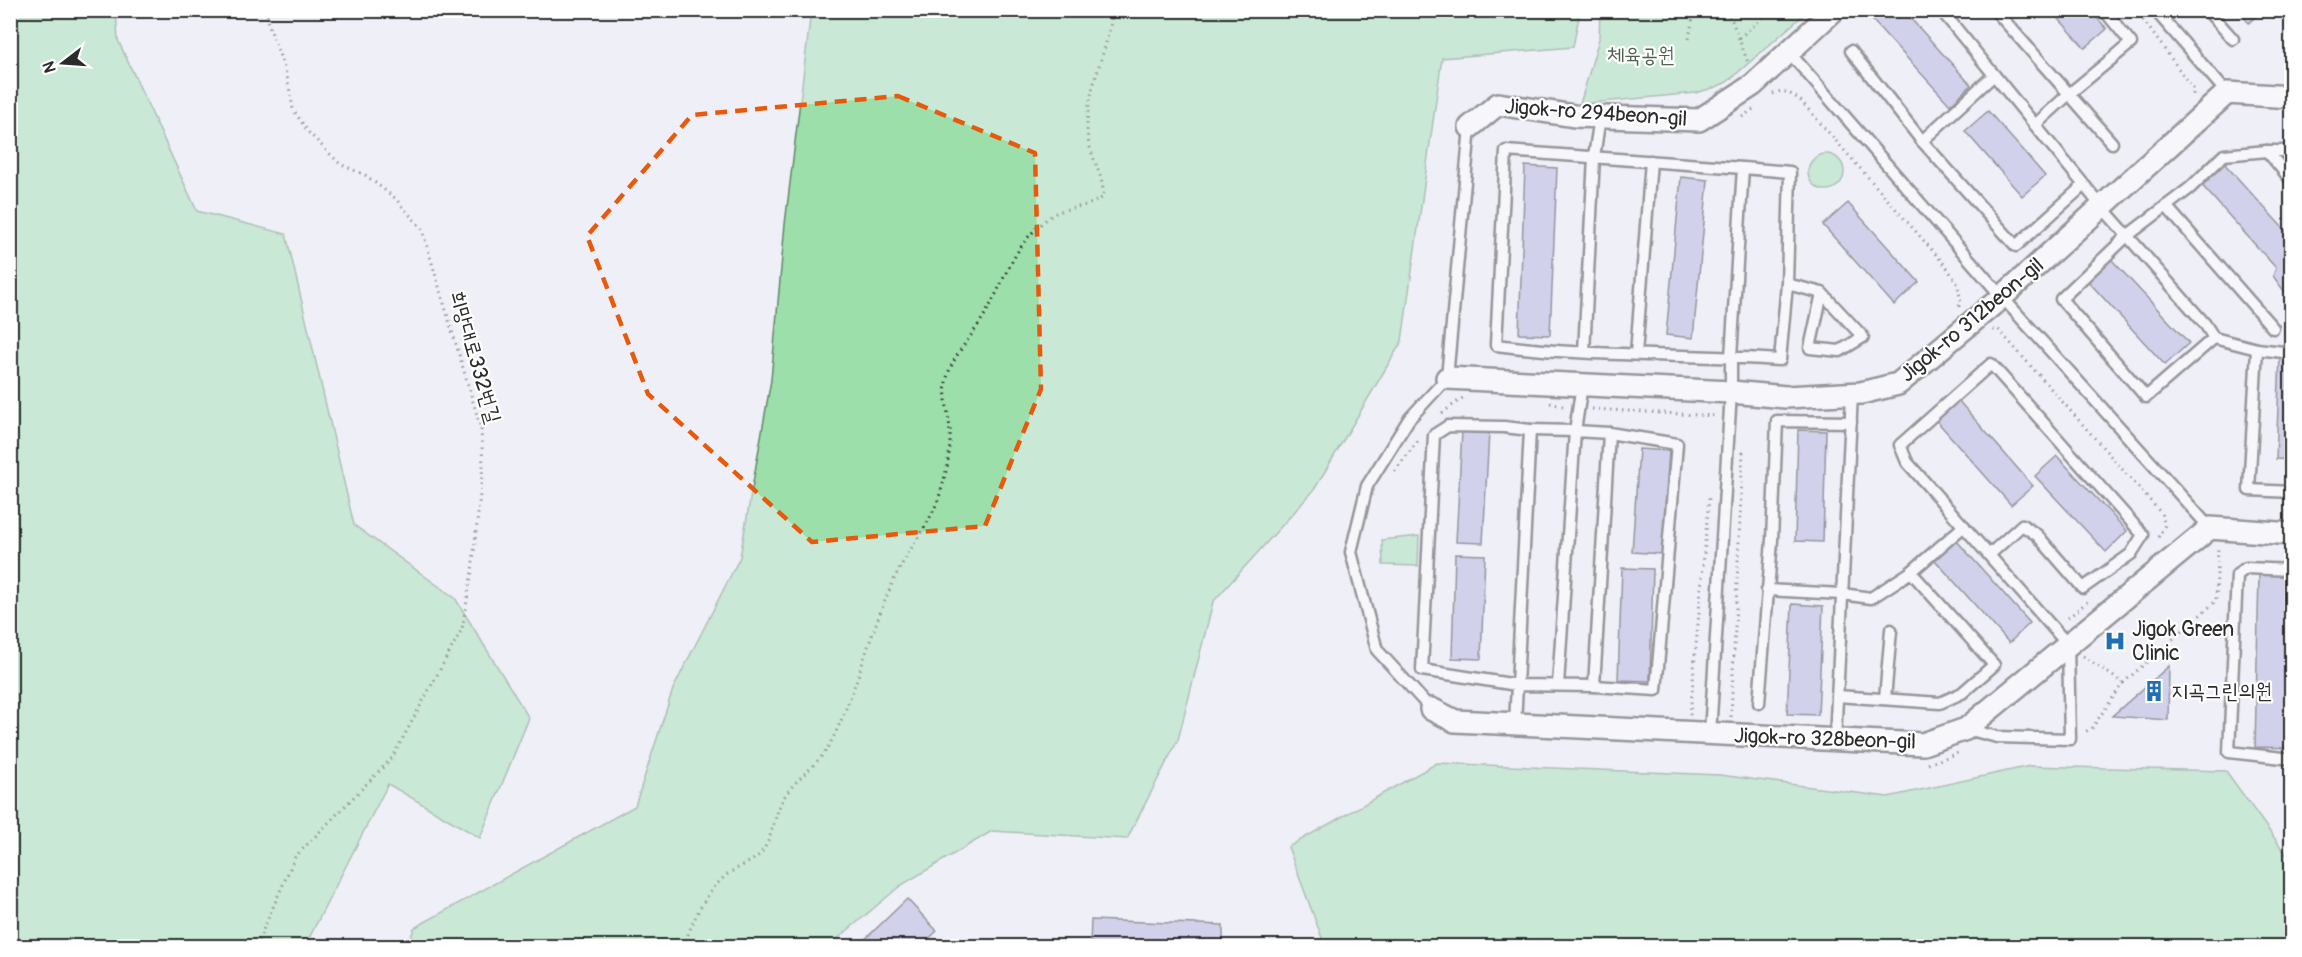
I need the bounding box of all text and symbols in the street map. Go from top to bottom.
north arrow [33,33,93,93]
park label: 체육공원 [1607,42,1675,69]
text: N [38,59,61,75]
street label: Jigok-ro 294beon-gil [1504,93,1688,133]
street label: Jigok-ro 312beon-gil [1894,252,2050,388]
street label: 희망대로332번길 [443,288,507,426]
place label: Jigok Green Clinic [2132,616,2234,667]
hospital icon: Jigok Green Clinic [2103,629,2127,653]
place label: 지곡그린의원 [2171,678,2272,705]
building icon: 지곡그린의원 [2142,679,2166,703]
street label: Jigok-ro 328beon-gil [1734,722,1916,756]

